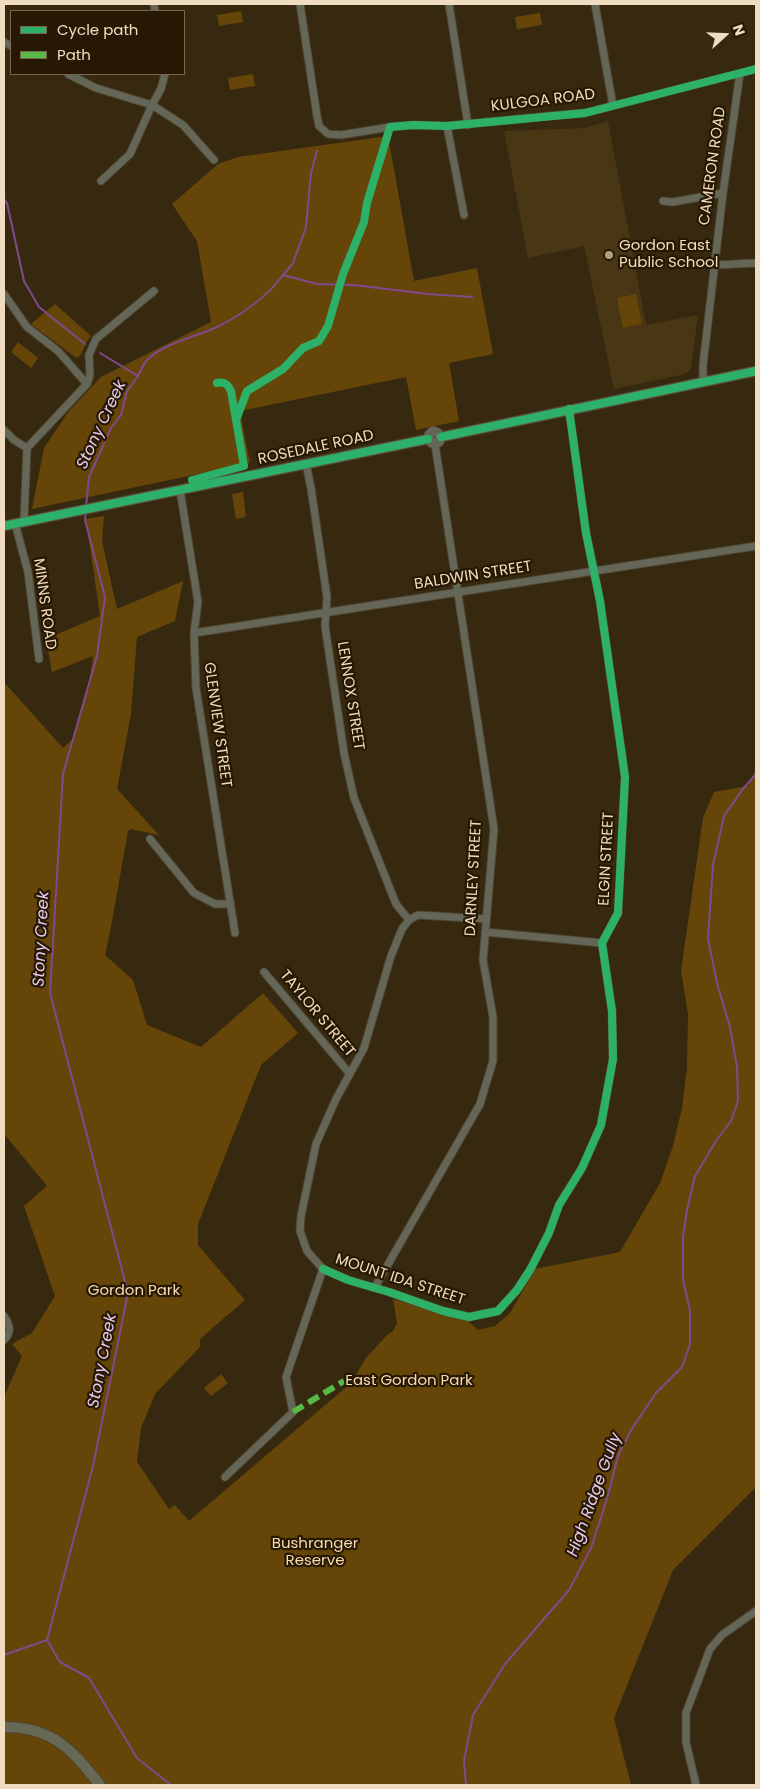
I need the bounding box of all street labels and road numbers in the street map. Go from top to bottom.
street label: KULGOA ROAD [490,86,596,116]
street label: CAMERON ROAD [696,106,730,226]
street label: ROSEDALE ROAD [256,427,376,469]
street label: MINNS ROAD [29,557,59,651]
street label: BALDWIN STREET [413,558,533,594]
street label: LENNOX STREET [333,640,367,752]
street label: GLENVIEW STREET [199,661,235,789]
street label: ELGIN STREET [596,812,618,906]
street label: DARNLEY STREET [462,819,486,937]
street label: TAYLOR STREET [275,967,359,1061]
street label: MOUNT IDA STREET [333,1251,467,1309]

